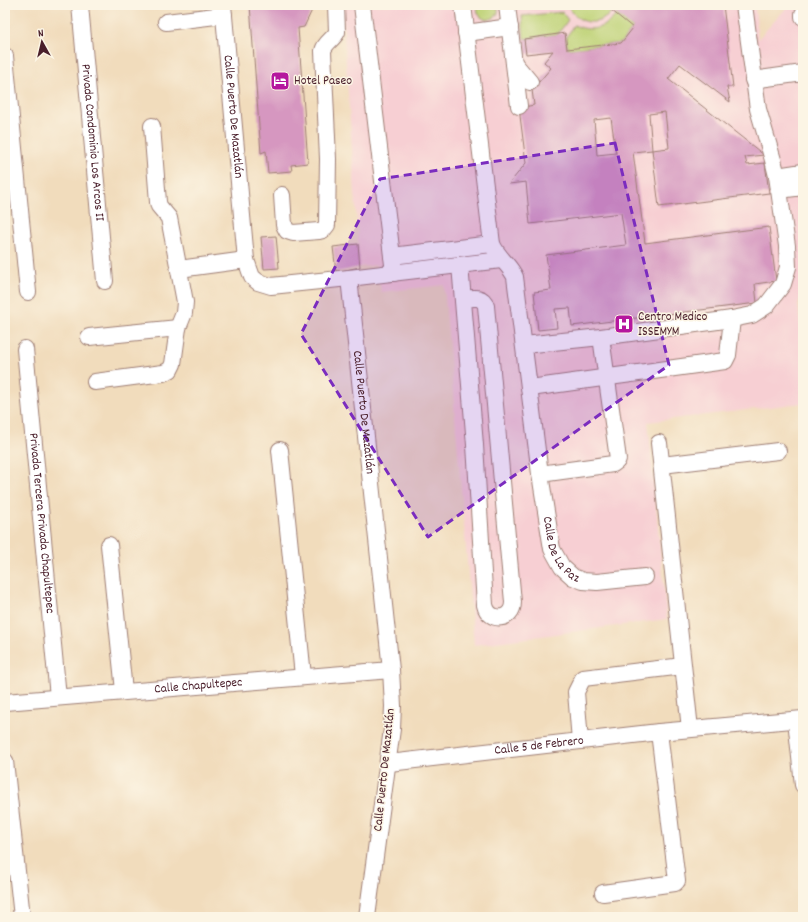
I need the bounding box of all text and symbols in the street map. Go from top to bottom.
north arrow [22,22,62,62]
text: N [37,26,45,42]
street label: Calle Puerto De Mazatlán [218,54,248,179]
street label: Privada Condominio Los Arcos II [76,63,109,222]
hotel icon: Hotel Paseo [269,70,291,92]
place label: Hotel Paseo [294,72,352,91]
place label: Centro Medico ISSEMYM [638,308,708,342]
hospital icon: Centro Medico ISSEMYM [613,313,635,335]
street label: Calle Puerto De Mazatlán [347,350,379,475]
street label: Privada Tercera Privada Chapultepec [24,432,60,614]
street label: Calle De La Paz [537,515,582,588]
street label: Calle Chapultepec [154,673,243,699]
street label: Calle Puerto De Mazatlán [369,708,401,832]
street label: Calle 5 de Febrero [493,731,585,760]

